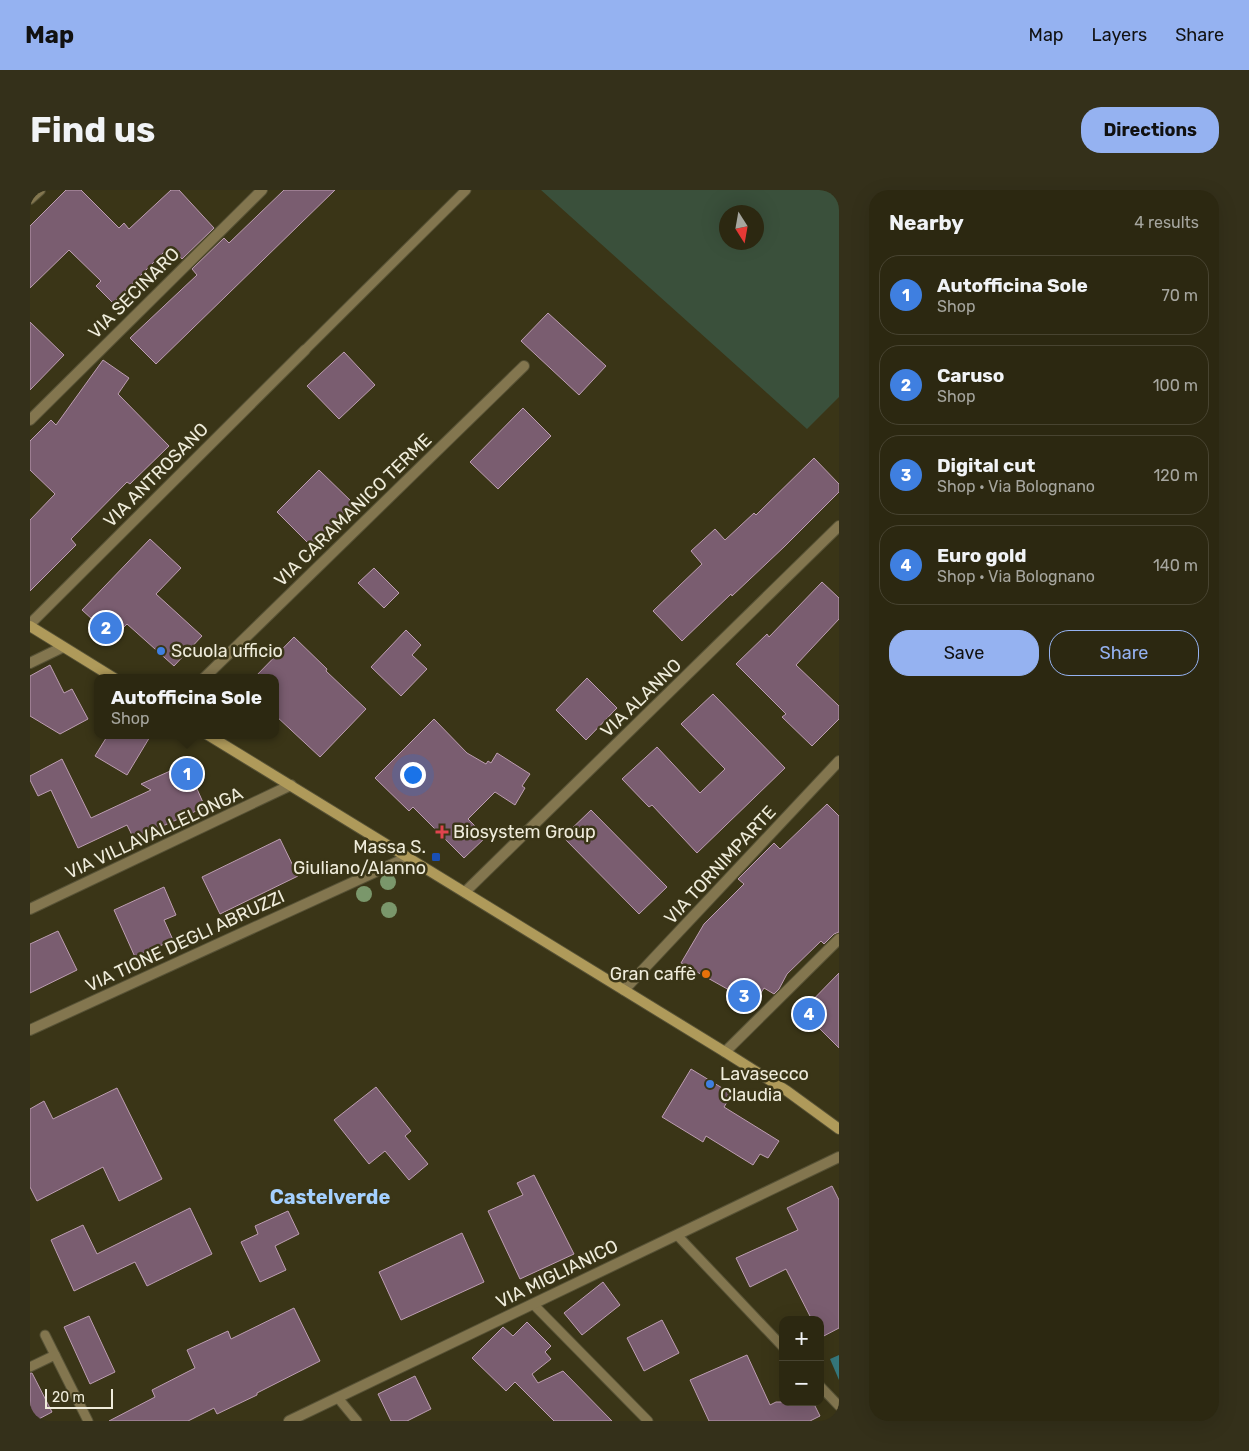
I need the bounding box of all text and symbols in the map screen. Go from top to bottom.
text: Map [25,21,74,49]
text: Map [1029,24,1064,46]
text: Layers [1092,24,1147,46]
text: Share [1175,24,1224,46]
button: Directions [1081,107,1219,153]
text: Find us [30,109,155,151]
north arrow [719,205,764,250]
text: Nearby [889,210,964,235]
text: 4 results [1134,213,1199,232]
street label: VIA SECINARO [84,243,184,343]
text: Autofficina Sole [937,274,1088,297]
text: 1 [902,286,910,305]
text: 70 m [1161,286,1198,305]
text: Shop [937,297,975,316]
text: Caruso [937,364,1004,387]
text: 2 [901,376,911,395]
text: 100 m [1153,376,1198,395]
text: Shop [937,387,975,406]
street label: VIA ANTROSANO [99,418,213,532]
street label: VIA CARAMANICO TERME [270,429,436,591]
text: Digital cut [937,454,1035,477]
text: 3 [901,466,911,485]
text: 120 m [1153,466,1198,485]
text: Shop · Via Bolognano [937,477,1095,496]
text: Euro gold [937,544,1027,567]
text: 4 [901,556,911,575]
text: 140 m [1153,556,1198,575]
text: Shop · Via Bolognano [937,567,1095,586]
pin: 2 [90,609,122,647]
button: Save [889,630,1039,676]
button: Share [1049,630,1199,676]
place label: Scuola ufficio [171,640,283,662]
marker: Scuola ufficio [155,645,167,657]
street label: VIA ALANNO [596,654,686,742]
popup [94,674,279,739]
text: Autofficina Sole [111,686,262,709]
text: Shop [111,709,149,728]
pin: 1 [171,755,203,793]
your location [400,762,426,788]
street label: VIA VILLAVALLELONGA [62,782,246,884]
street label: VIA TORNIMPARTE [659,801,781,929]
place label: Biosystem Group [453,821,596,843]
marker: Biosystem Group [435,825,449,839]
place label: Massa S. Giuliano/Alanno [293,836,426,879]
marker: Massa S. Giuliano/Alanno [430,851,442,863]
street label: VIA TIONE DEGLI ABRUZZI [82,885,288,997]
place label: Gran caffè [610,963,696,985]
marker: Gran caffè [700,968,712,980]
pin: 3 [728,977,760,1015]
pin: 4 [793,995,825,1033]
place label: Lavasecco Claudia [720,1063,809,1106]
marker: Lavasecco Claudia [704,1078,716,1090]
district label: Castelverde [270,1185,390,1209]
street label: VIA MIGLIANICO [492,1235,622,1313]
map controls [779,1316,824,1406]
button: + [779,1316,824,1361]
button: − [779,1361,824,1406]
scale bar [45,1386,112,1409]
text: 20 m [52,1389,85,1406]

